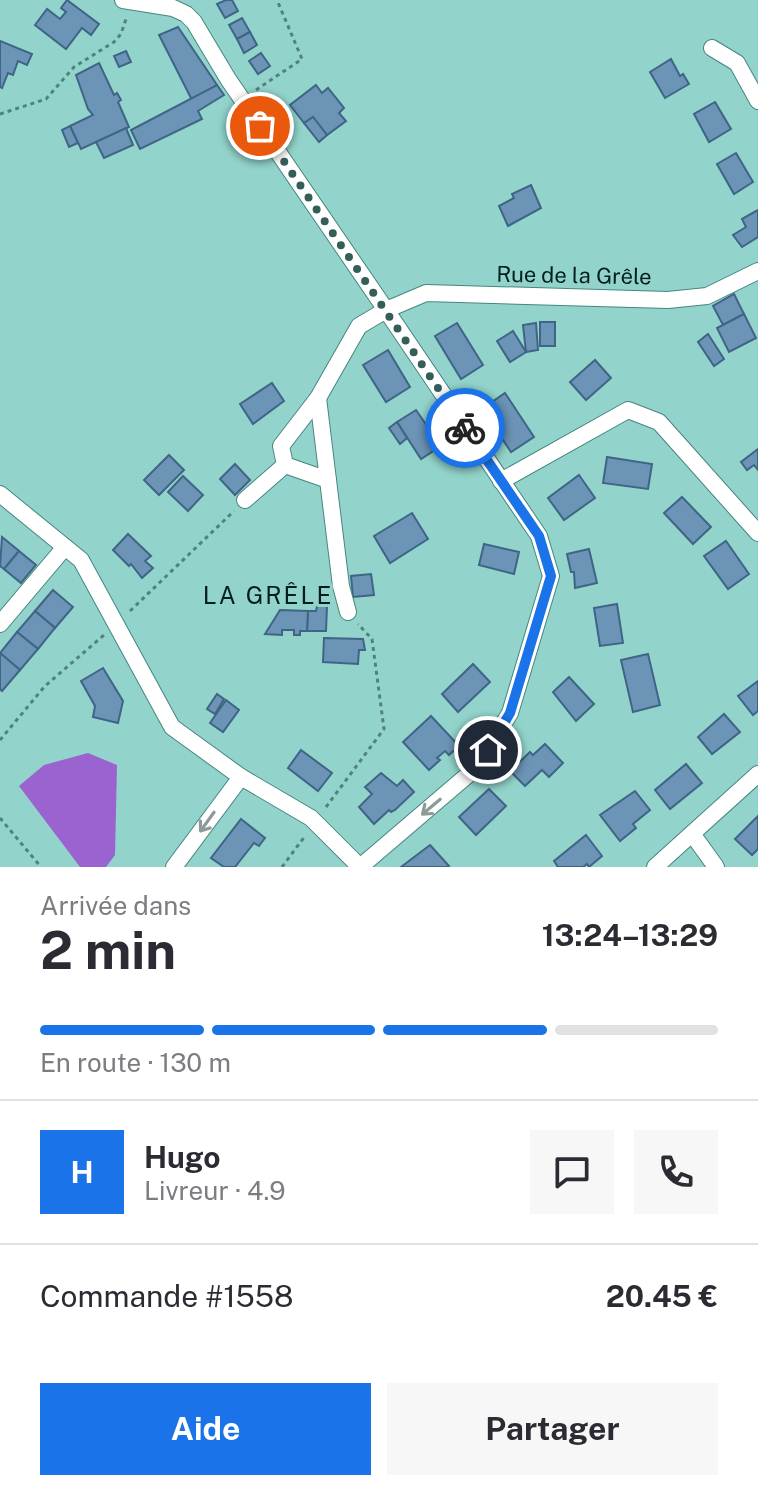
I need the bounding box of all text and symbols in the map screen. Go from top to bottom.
pin [226,92,294,160]
icon: bag [238,104,282,148]
street label: Rue de la Grêle [496,261,652,289]
courier [425,388,505,468]
icon: bike [443,406,487,450]
district label: LA GRÊLE [203,581,333,609]
pin [454,716,522,784]
icon: home [466,728,510,772]
one-way arrow [421,797,441,815]
one-way arrow [199,811,216,832]
text: Arrivée dans [40,890,191,921]
text: 13:24–13:29 [542,917,718,953]
text: 2 min [40,920,176,981]
text: En route · 130 m [40,1047,231,1078]
button: chat [530,1130,614,1214]
button: phone [634,1130,718,1214]
text: Hugo [144,1139,221,1175]
text: H [70,1154,94,1190]
text: Livreur · 4.9 [144,1175,286,1206]
text: Commande #1558 [40,1278,293,1314]
text: 20.45 € [606,1278,718,1314]
button: Aide [40,1383,371,1475]
button: Partager [387,1383,718,1475]

